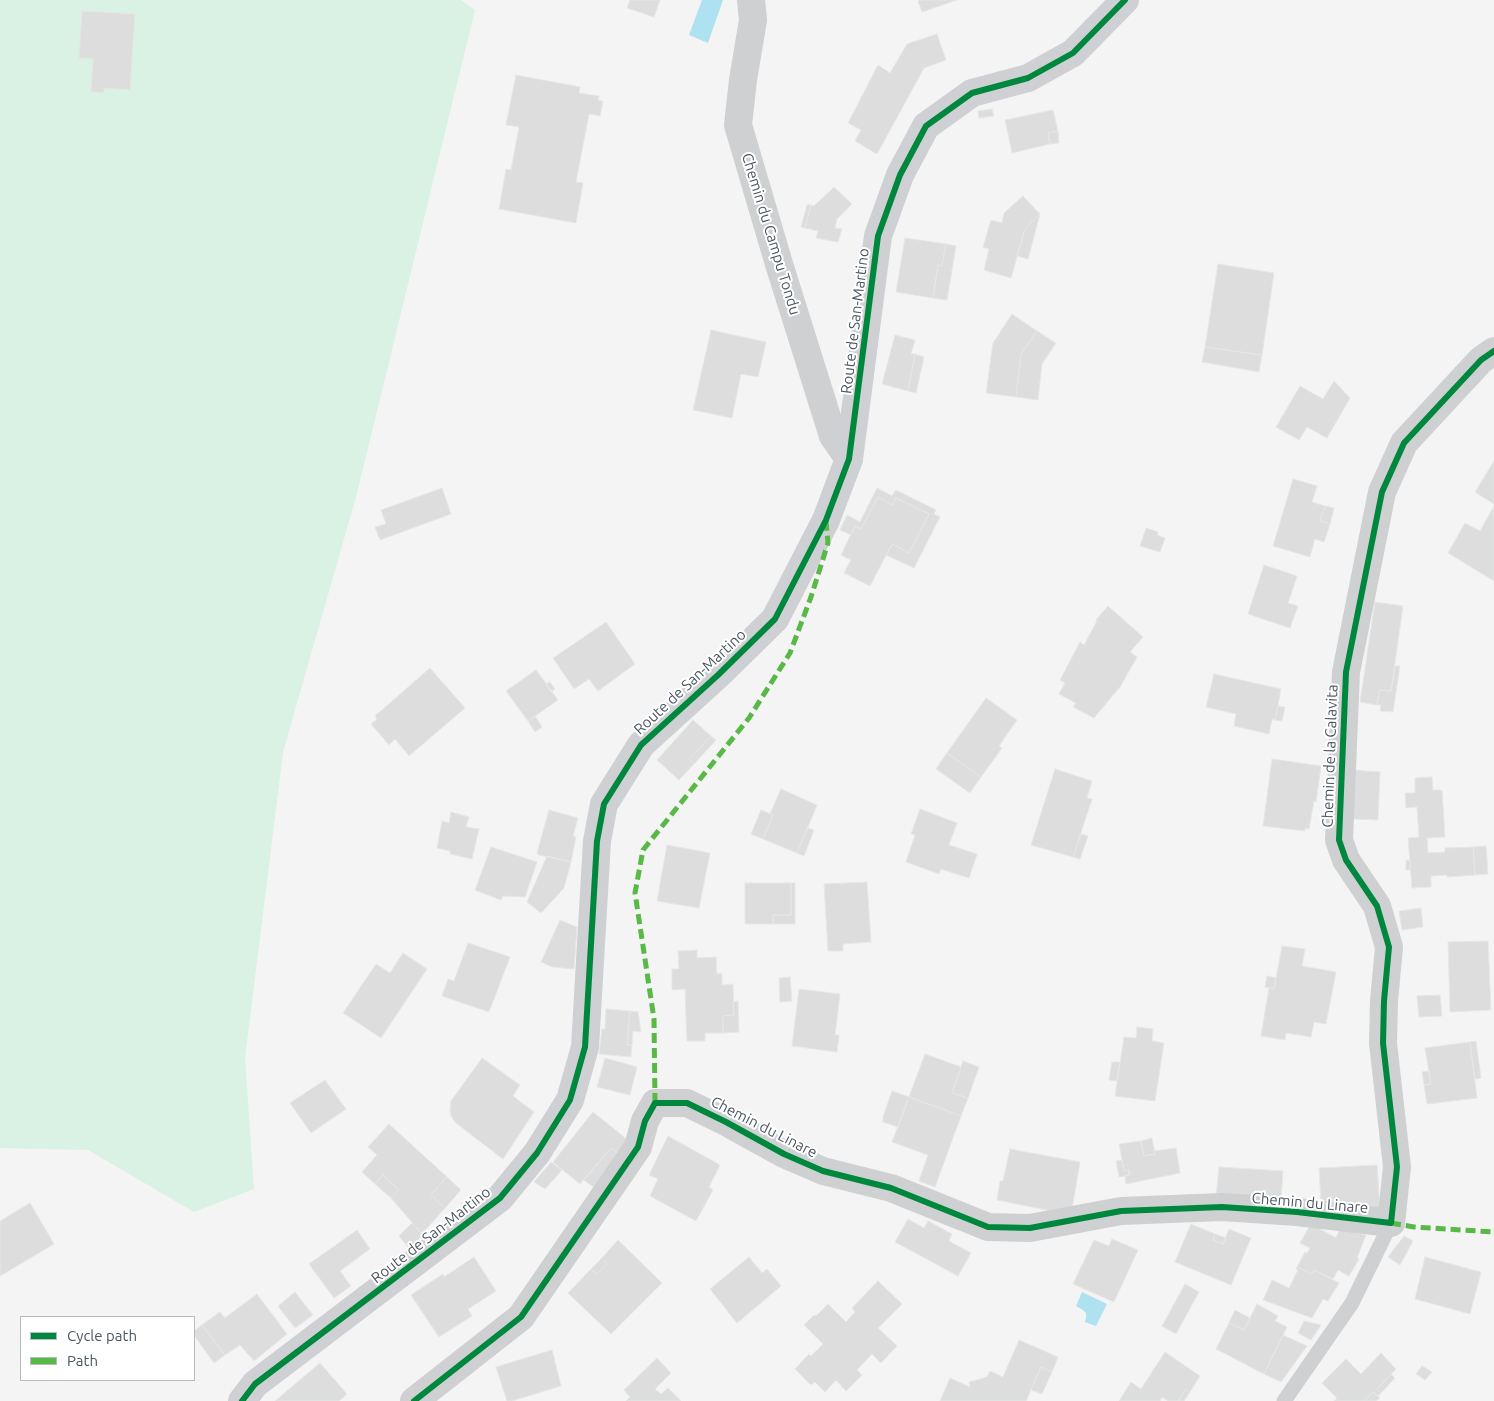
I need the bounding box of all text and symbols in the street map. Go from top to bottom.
street label: Chemin du Campu Tondu [738,151,804,317]
street label: Route de San-Martino [837,247,873,395]
street label: Route de San-Martino [630,625,750,739]
street label: Chemin de la Calavita [1319,684,1341,828]
street label: Chemin du Linare [708,1092,820,1162]
street label: Route de San-Martino [368,1183,494,1287]
street label: Chemin du Linare [1251,1189,1369,1217]
legend [20,1316,195,1381]
text: Cycle path [67,1327,137,1344]
text: Path [67,1352,98,1369]

